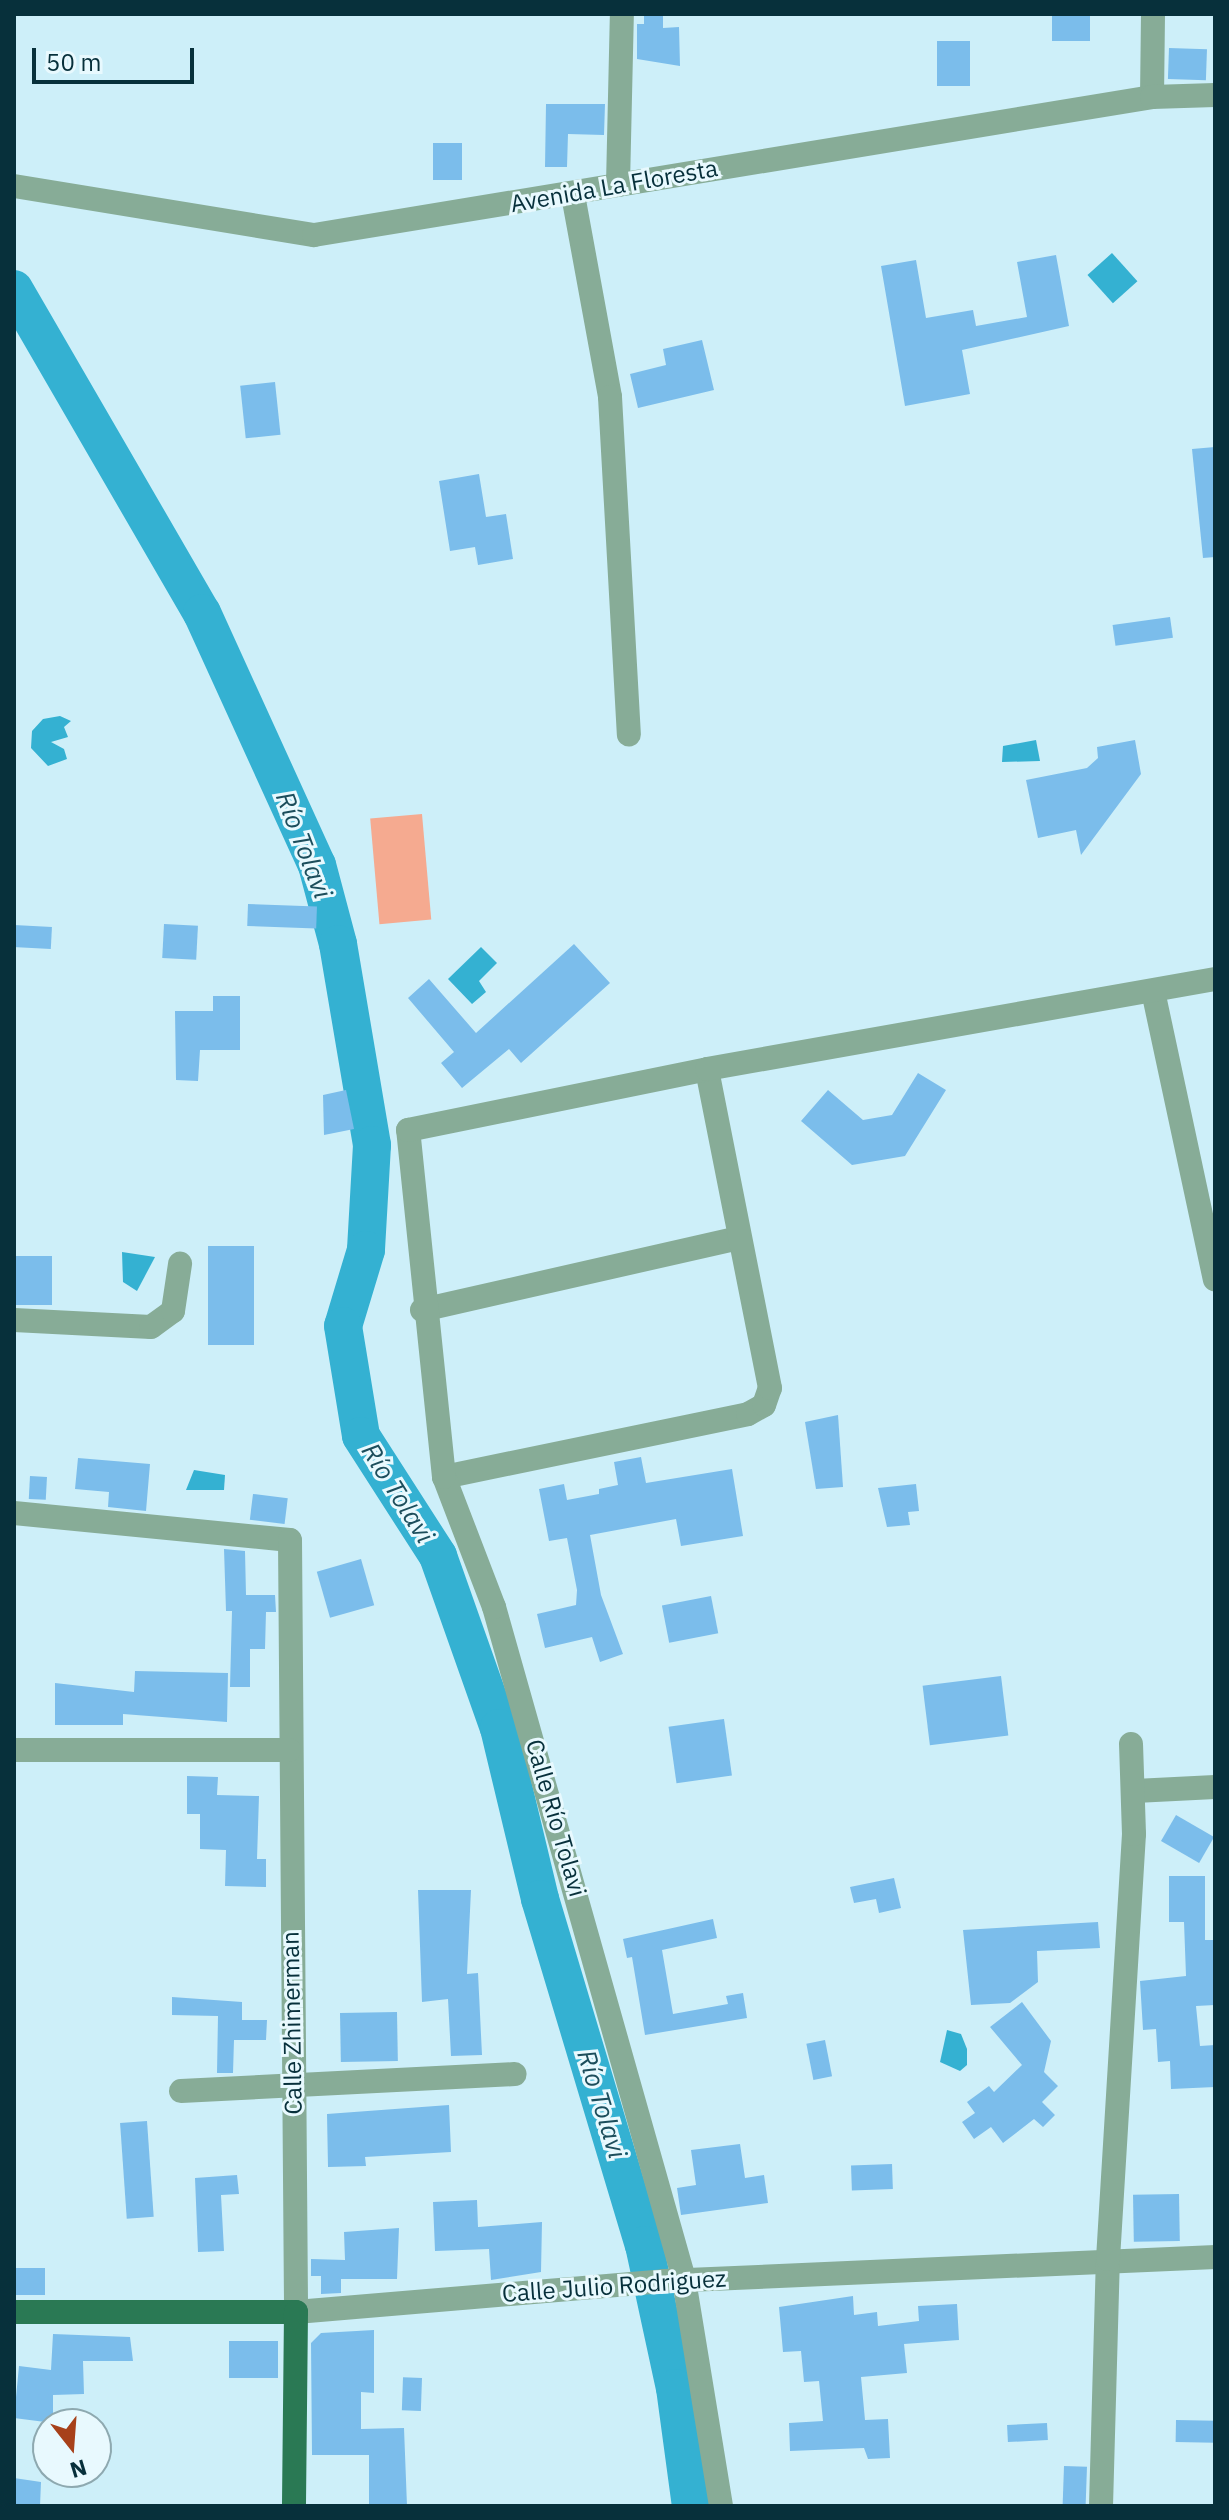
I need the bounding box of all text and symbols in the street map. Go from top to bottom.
scale bar [36,32,198,82]
text: 50 m [46,46,101,78]
street label: Avenida La Floresta [508,154,720,218]
water label: Río Tolavi [269,787,339,903]
water label: Río Tolavi [355,1437,441,1549]
street label: Calle Río Tolavi [520,1736,592,1900]
street label: Calle Zhimerman [276,1931,308,2115]
water label: Río Tolavi [571,2046,633,2162]
street label: Calle Julio Rodriguez [501,2264,727,2308]
north arrow [32,2408,112,2488]
text: N [67,2453,90,2486]

